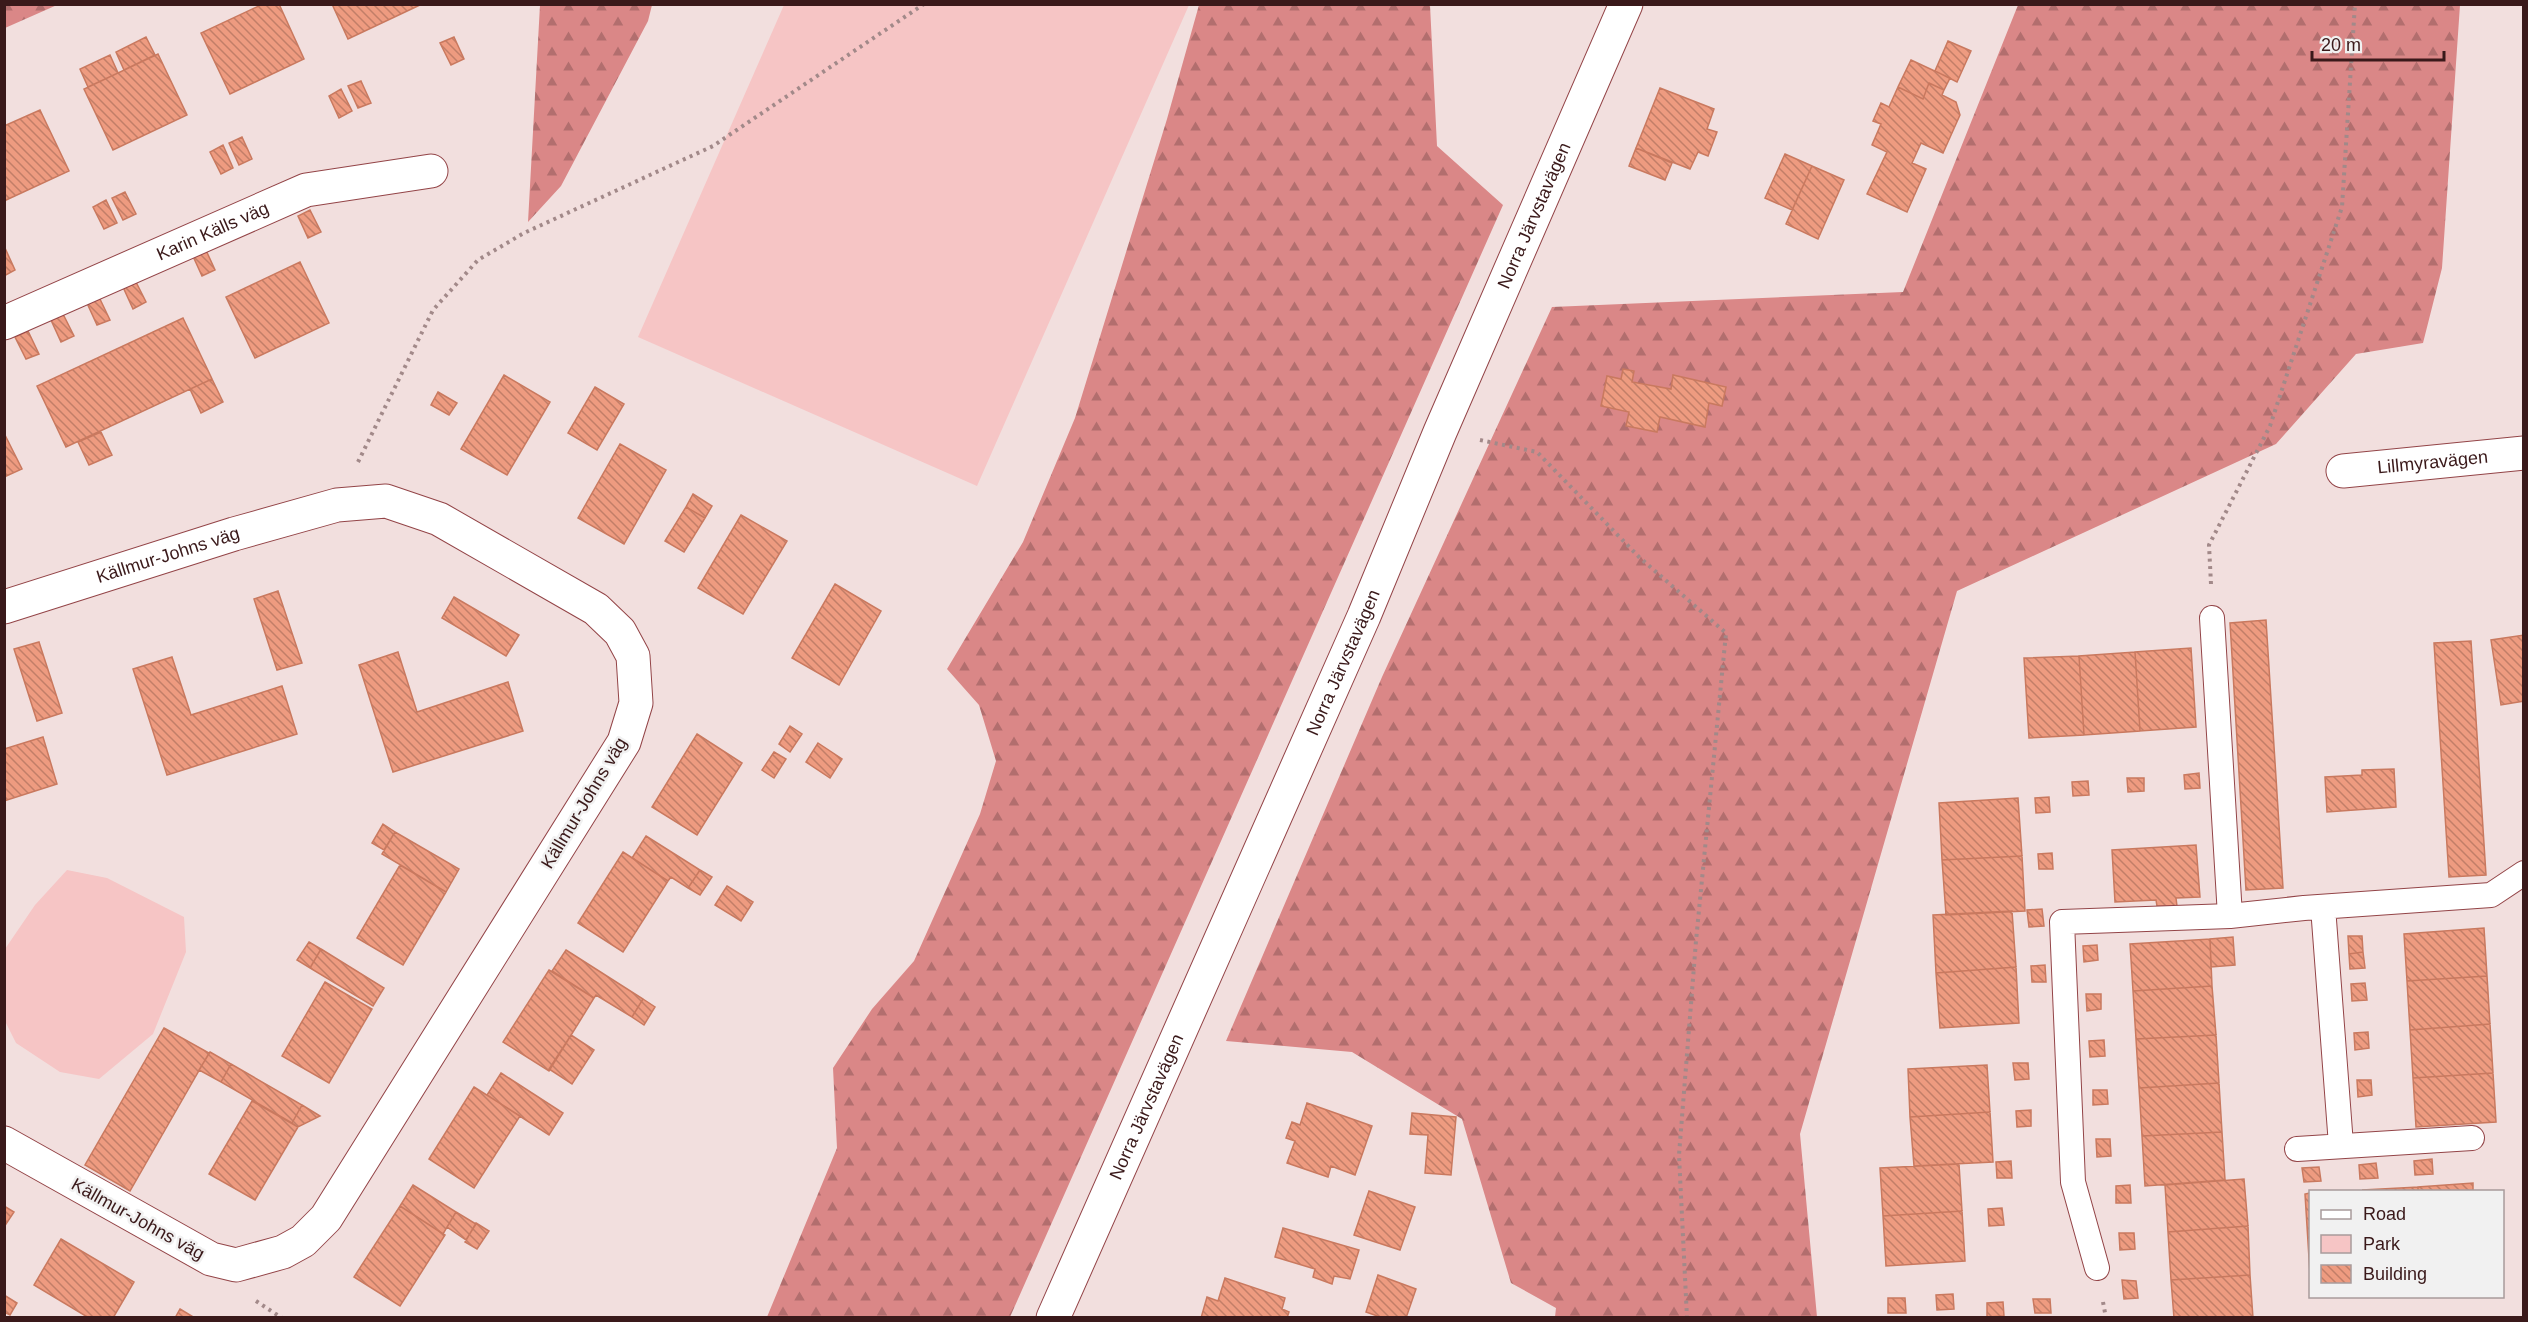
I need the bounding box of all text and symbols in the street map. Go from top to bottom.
scale bar [2312,24,2444,62]
text: 20 m [2321,35,2361,55]
street label: Norra Järvstavägen [1494,139,1575,292]
street label: Karin Källs väg [154,198,272,264]
street label: Lillmyravägen [2376,447,2489,478]
street label: Källmur-Johns väg [94,523,242,587]
street label: Norra Järvstavägen [1302,587,1384,738]
street label: Källmur-Johns väg [537,734,631,872]
street label: Norra Järvstavägen [1106,1031,1188,1183]
street label: Källmur-Johns väg [68,1174,208,1264]
legend [2309,1190,2504,1298]
text: Road [2363,1204,2406,1224]
text: Park [2363,1234,2401,1254]
text: Building [2363,1264,2427,1284]

